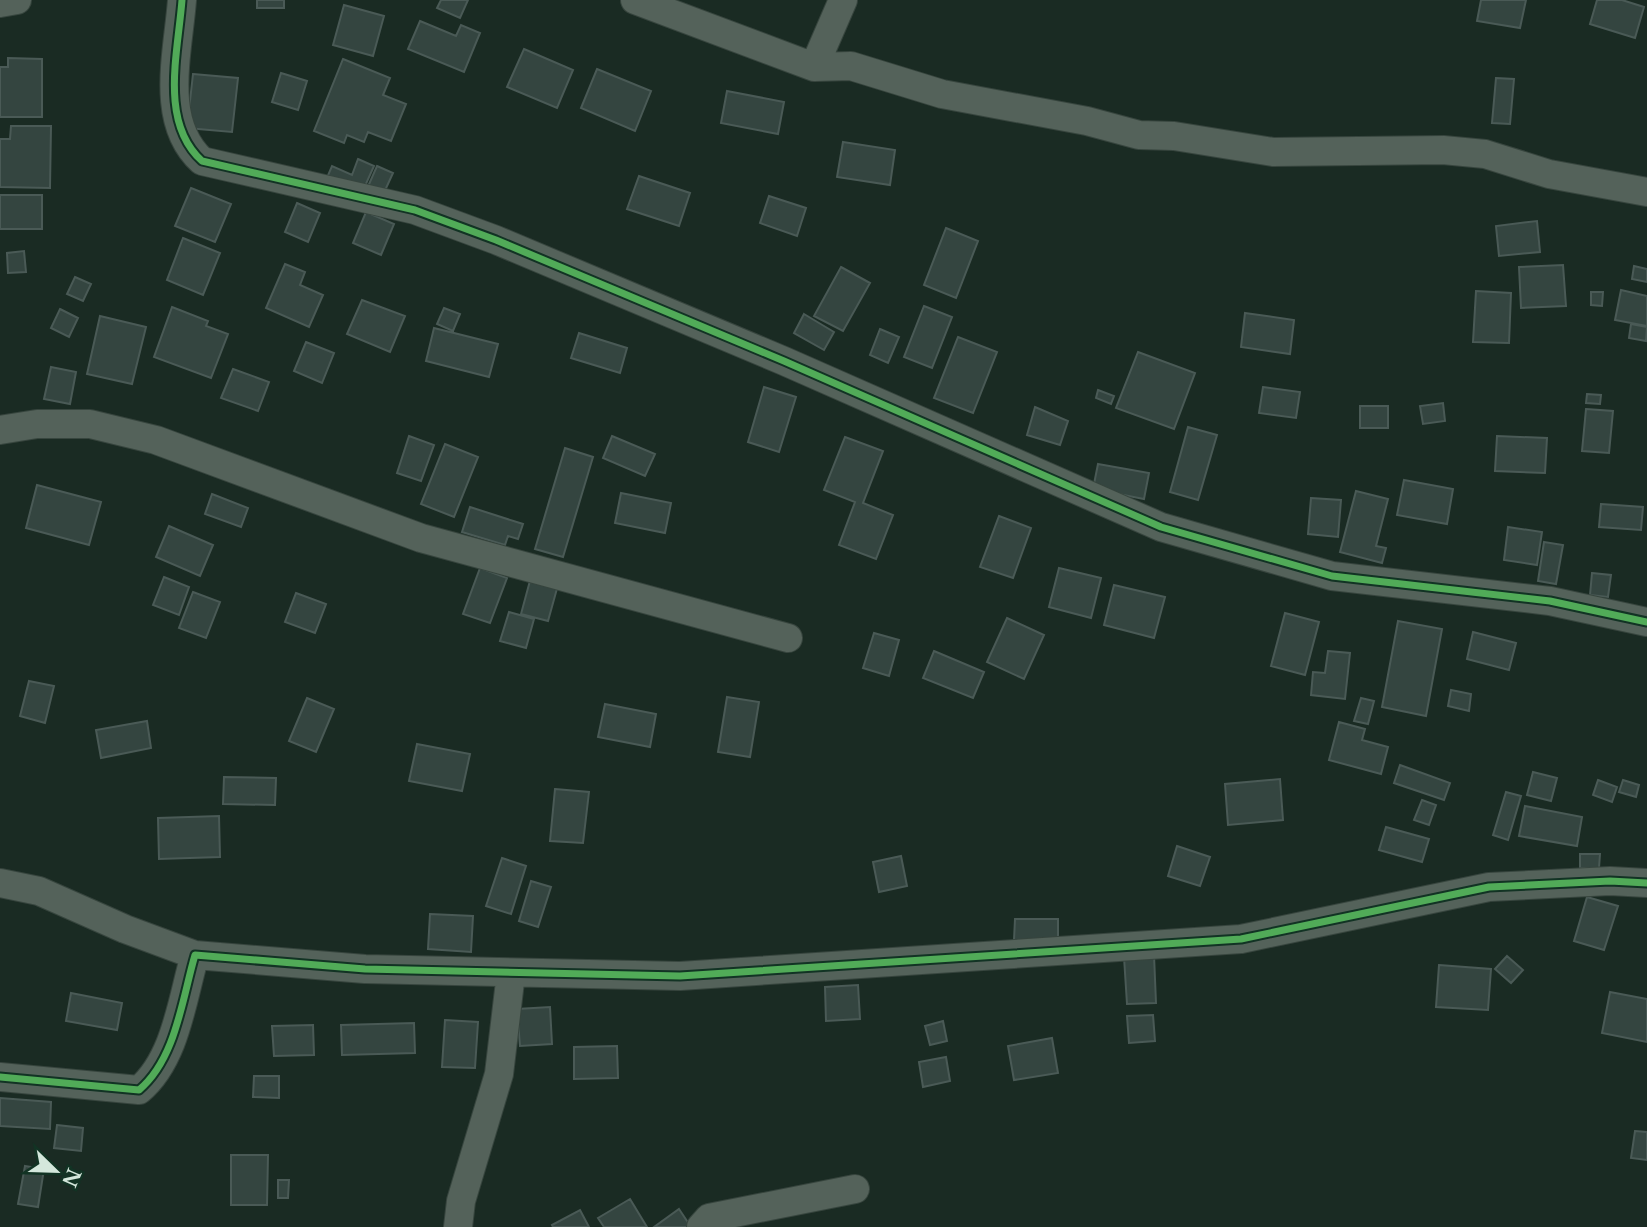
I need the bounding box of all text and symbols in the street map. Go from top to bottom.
north arrow [21,1136,91,1206]
text: N [57,1165,85,1190]

